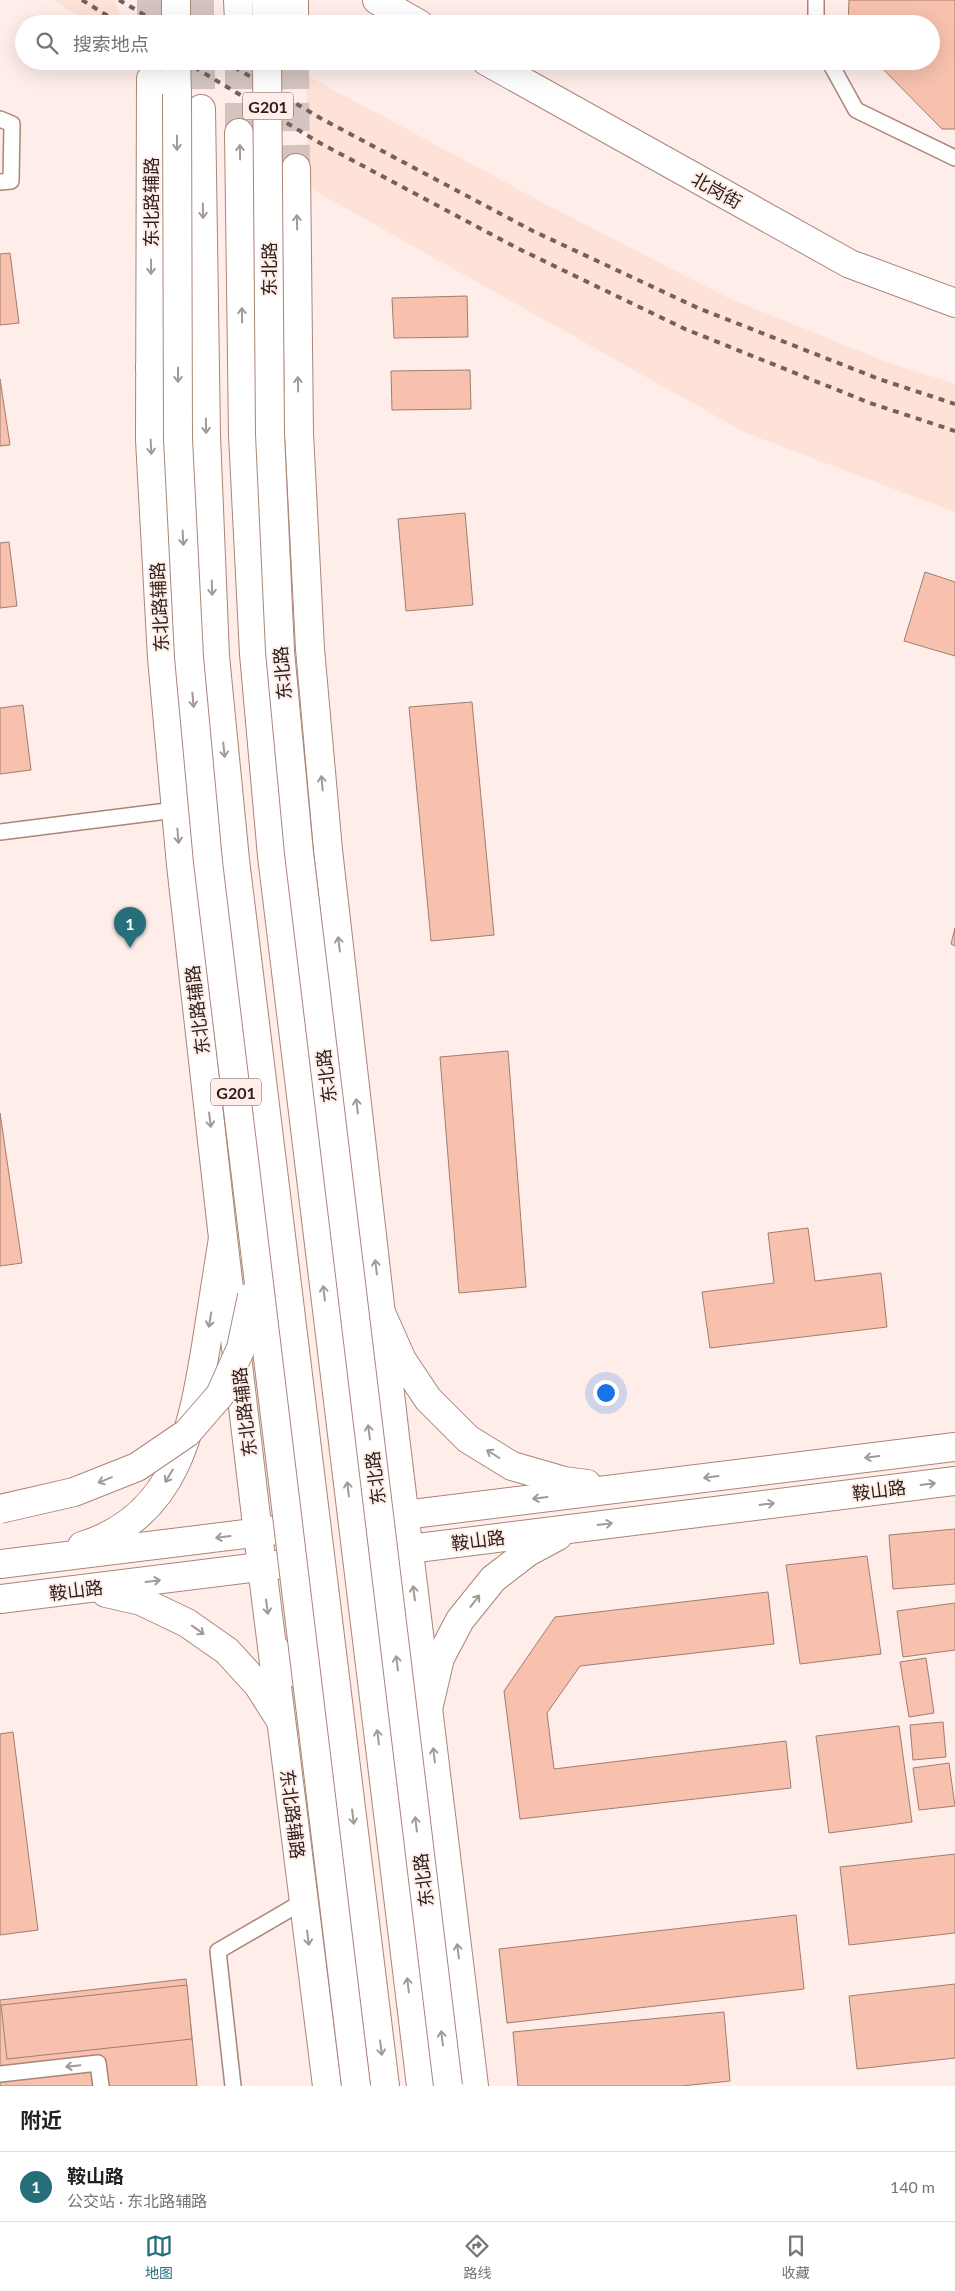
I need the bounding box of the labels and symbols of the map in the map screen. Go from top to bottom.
road number: G201 [243,92,293,120]
one-way arrow [172,134,182,150]
one-way arrow [235,144,245,160]
street label: 东北路辅路 [140,157,162,247]
street label: 北岗街 [688,167,746,213]
one-way arrow [198,202,207,218]
one-way arrow [292,214,302,230]
street label: 东北路 [258,242,280,296]
one-way arrow [146,259,156,275]
one-way arrow [237,307,247,323]
one-way arrow [173,366,183,383]
one-way arrow [294,377,303,393]
one-way arrow [201,417,211,433]
one-way arrow [146,439,155,455]
one-way arrow [178,529,187,545]
street label: 东北路辅路 [146,561,172,653]
one-way arrow [207,580,217,596]
street label: 东北路 [269,645,295,701]
one-way arrow [188,691,198,707]
one-way arrow [219,742,229,758]
one-way arrow [317,775,327,791]
one-way arrow [173,828,183,844]
pin: 1 [114,907,146,948]
one-way arrow [334,936,344,952]
street label: 东北路辅路 [181,964,213,1056]
street label: 东北路 [312,1048,340,1104]
road number: G201 [211,1078,261,1106]
one-way arrow [352,1098,362,1114]
one-way arrow [205,1111,215,1127]
one-way arrow [371,1259,381,1275]
one-way arrow [319,1285,329,1301]
one-way arrow [204,1312,214,1328]
street label: 东北路辅路 [228,1366,260,1458]
your location [593,1380,619,1406]
one-way arrow [364,1424,374,1440]
one-way arrow [487,1449,501,1459]
street label: 东北路 [361,1450,389,1506]
one-way arrow [864,1452,880,1462]
one-way arrow [163,1469,173,1483]
one-way arrow [703,1472,719,1482]
one-way arrow [98,1476,113,1485]
street label: 鞍山路 [851,1476,907,1504]
one-way arrow [920,1479,936,1489]
one-way arrow [343,1482,353,1498]
one-way arrow [533,1493,549,1503]
one-way arrow [758,1499,774,1509]
one-way arrow [597,1519,613,1529]
street label: 鞍山路 [450,1526,506,1554]
one-way arrow [215,1532,231,1542]
street label: 鞍山路 [48,1576,104,1604]
one-way arrow [144,1576,160,1586]
one-way arrow [409,1586,419,1602]
one-way arrow [469,1595,480,1608]
one-way arrow [262,1598,272,1614]
one-way arrow [191,1625,205,1635]
one-way arrow [392,1655,402,1671]
one-way arrow [373,1730,383,1746]
one-way arrow [429,1747,439,1763]
street label: 东北路辅路 [277,1768,309,1860]
one-way arrow [348,1809,358,1825]
one-way arrow [411,1816,421,1832]
street label: 东北路 [409,1852,437,1908]
one-way arrow [303,1929,313,1945]
one-way arrow [453,1943,463,1959]
one-way arrow [403,1978,413,1994]
one-way arrow [437,2030,447,2046]
one-way arrow [376,2040,386,2056]
one-way arrow [65,2061,81,2071]

